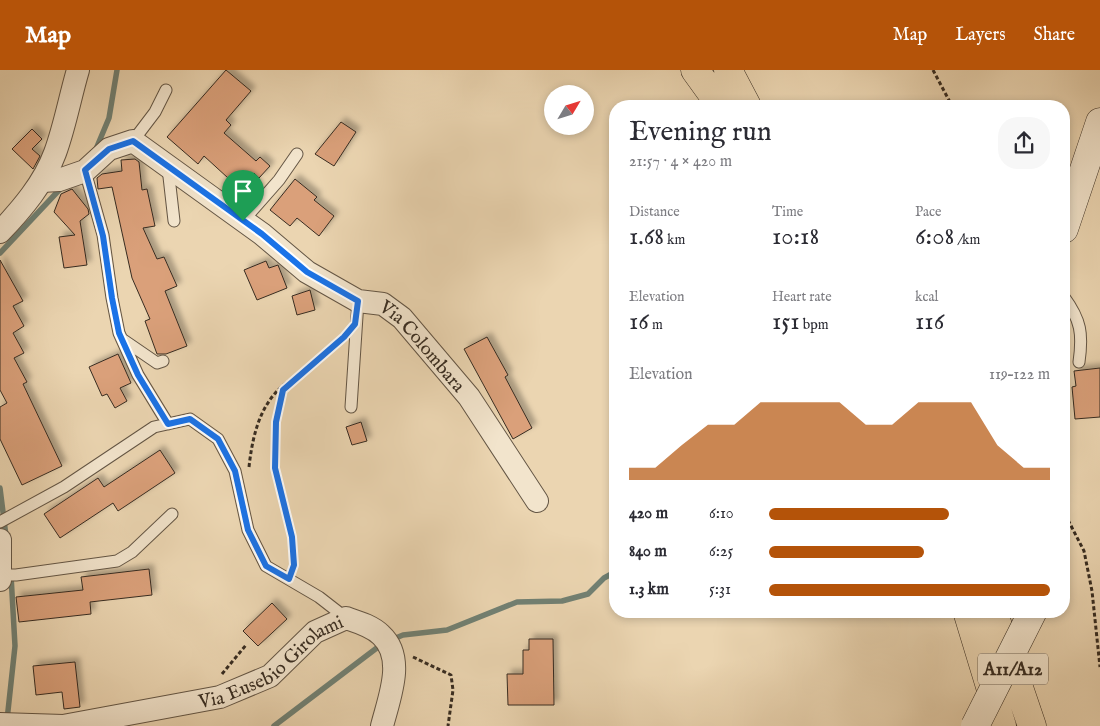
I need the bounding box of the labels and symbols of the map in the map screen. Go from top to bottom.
north arrow [544,85,594,135]
pin [222,170,264,221]
street label: Via Colombara [373,295,470,398]
street label: Via Eusebio Girolami [196,611,348,715]
road number: A11/A12 [978,654,1048,684]

